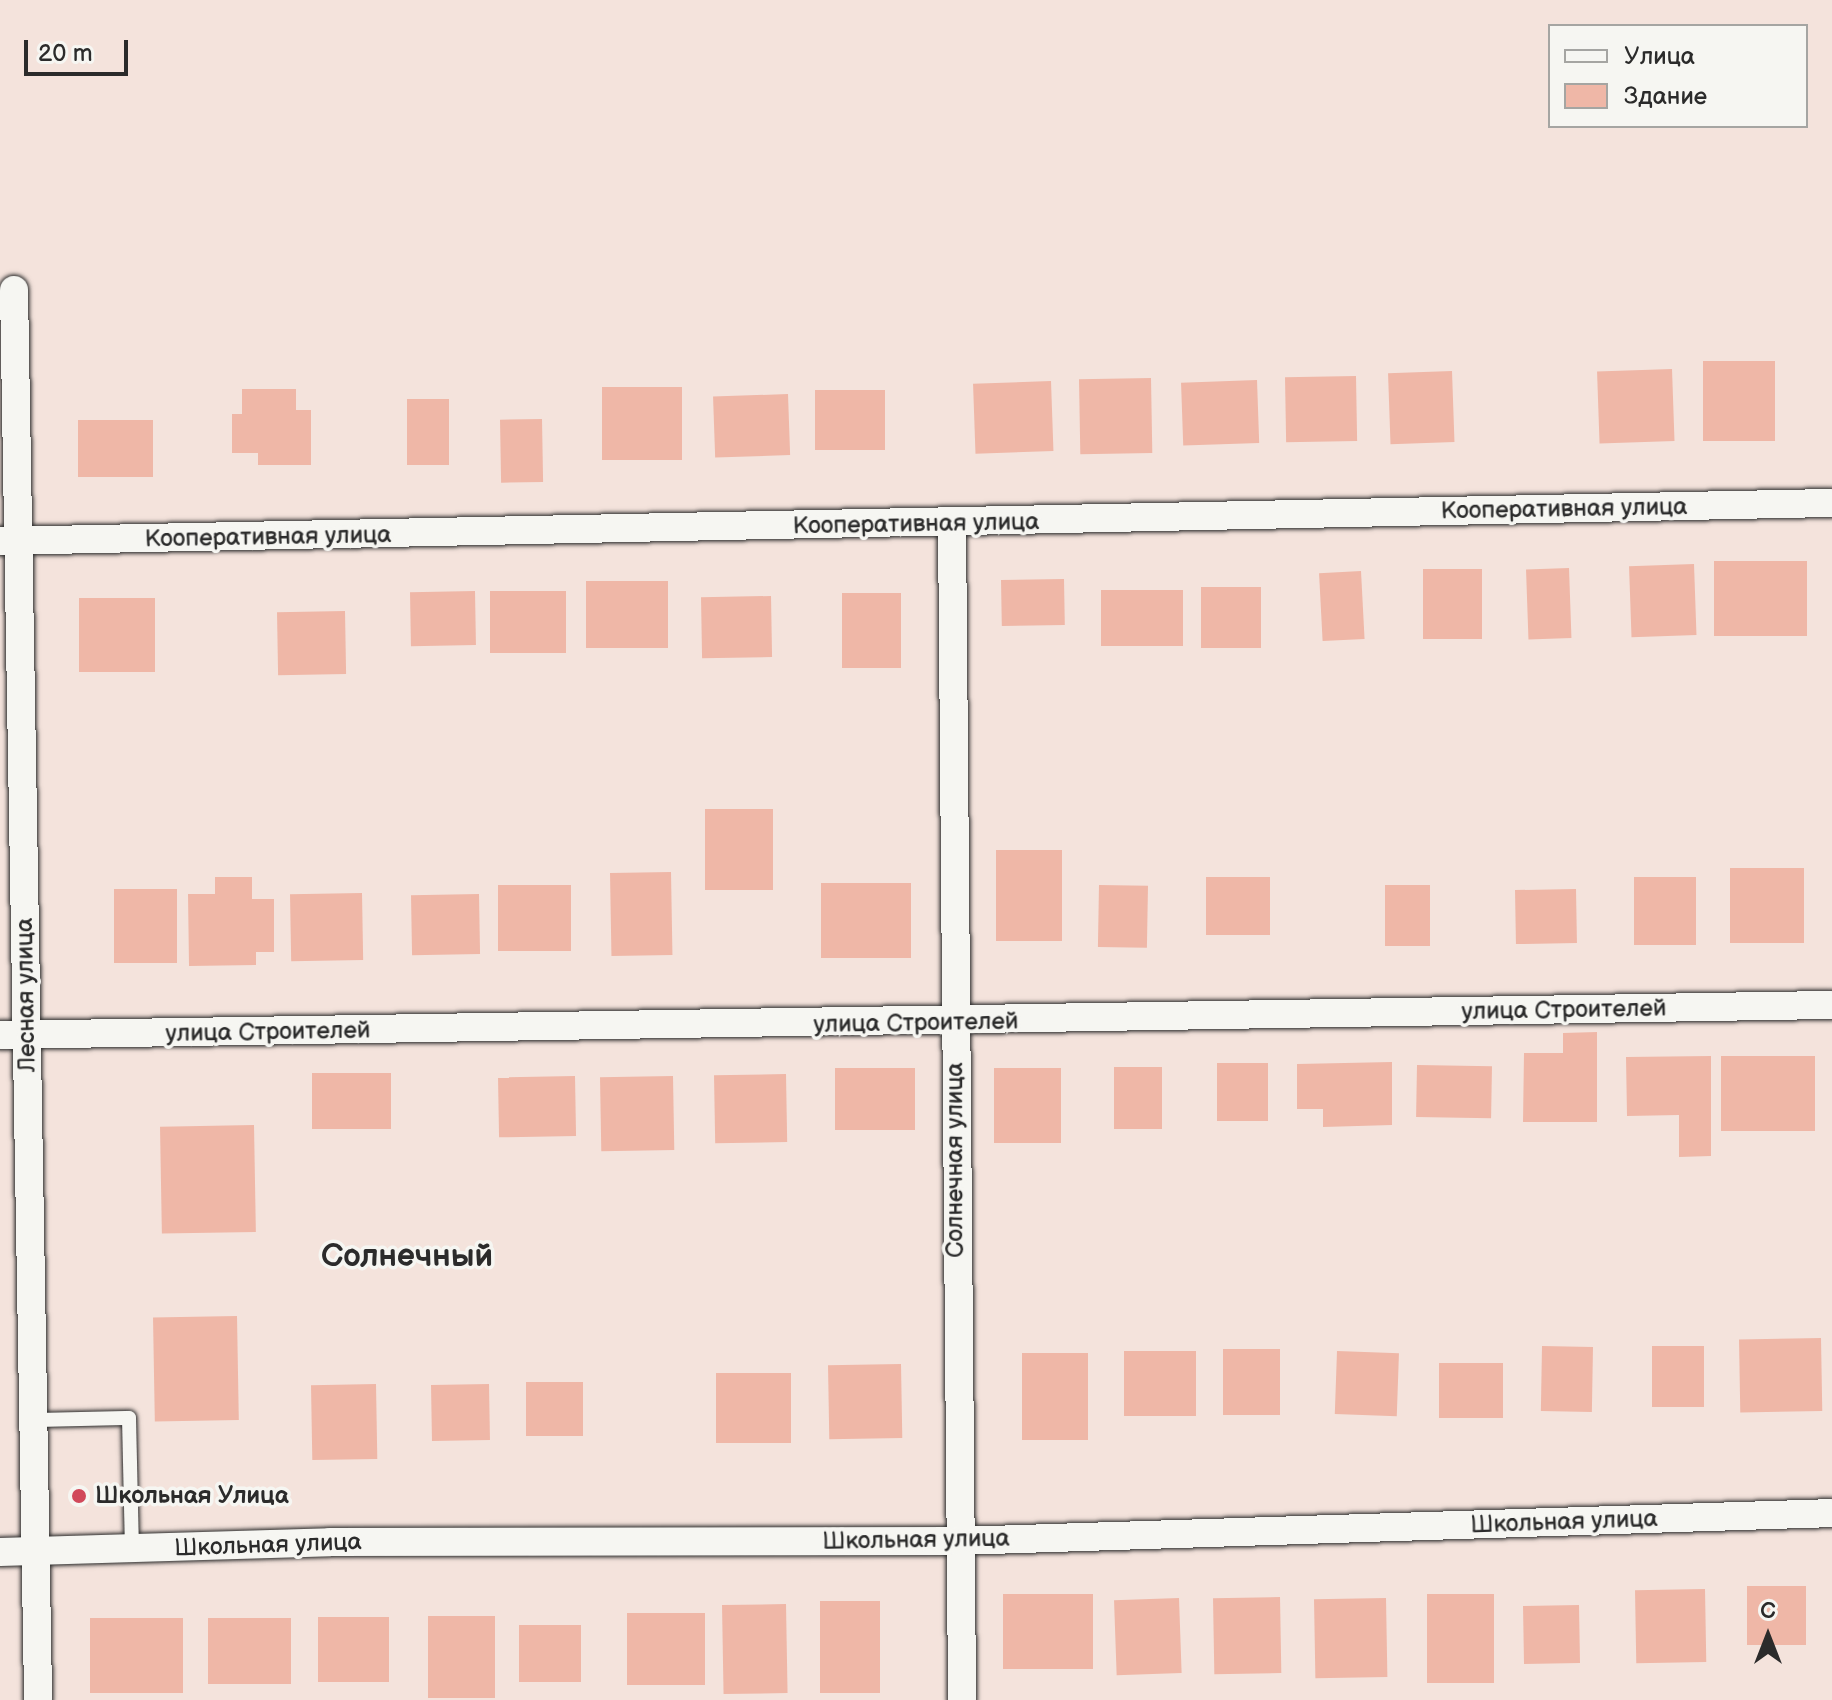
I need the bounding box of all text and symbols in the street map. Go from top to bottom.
scale bar [28,24,132,74]
legend [1548,24,1808,128]
text: 20 m [38,39,93,68]
text: Улица [1624,42,1695,71]
text: Здание [1624,82,1707,111]
street label: Кооперативная улица [1440,492,1688,526]
street label: Кооперативная улица [792,507,1040,541]
street label: Кооперативная улица [144,520,392,554]
street label: Лесная улица [10,918,42,1072]
street label: улица Строителей [1461,994,1667,1026]
street label: улица Строителей [813,1007,1019,1039]
street label: улица Строителей [165,1016,371,1048]
street label: Солнечная улица [941,1062,969,1258]
district label: Солнечный [321,1238,493,1276]
place label: Школьная Улица [95,1482,289,1510]
marker: Школьная Улица [70,1487,88,1505]
street label: Школьная улица [1470,1504,1658,1540]
street label: Школьная улица [822,1524,1010,1556]
street label: Школьная улица [174,1527,362,1563]
north arrow [1728,1596,1808,1676]
text: С [1760,1598,1776,1625]

